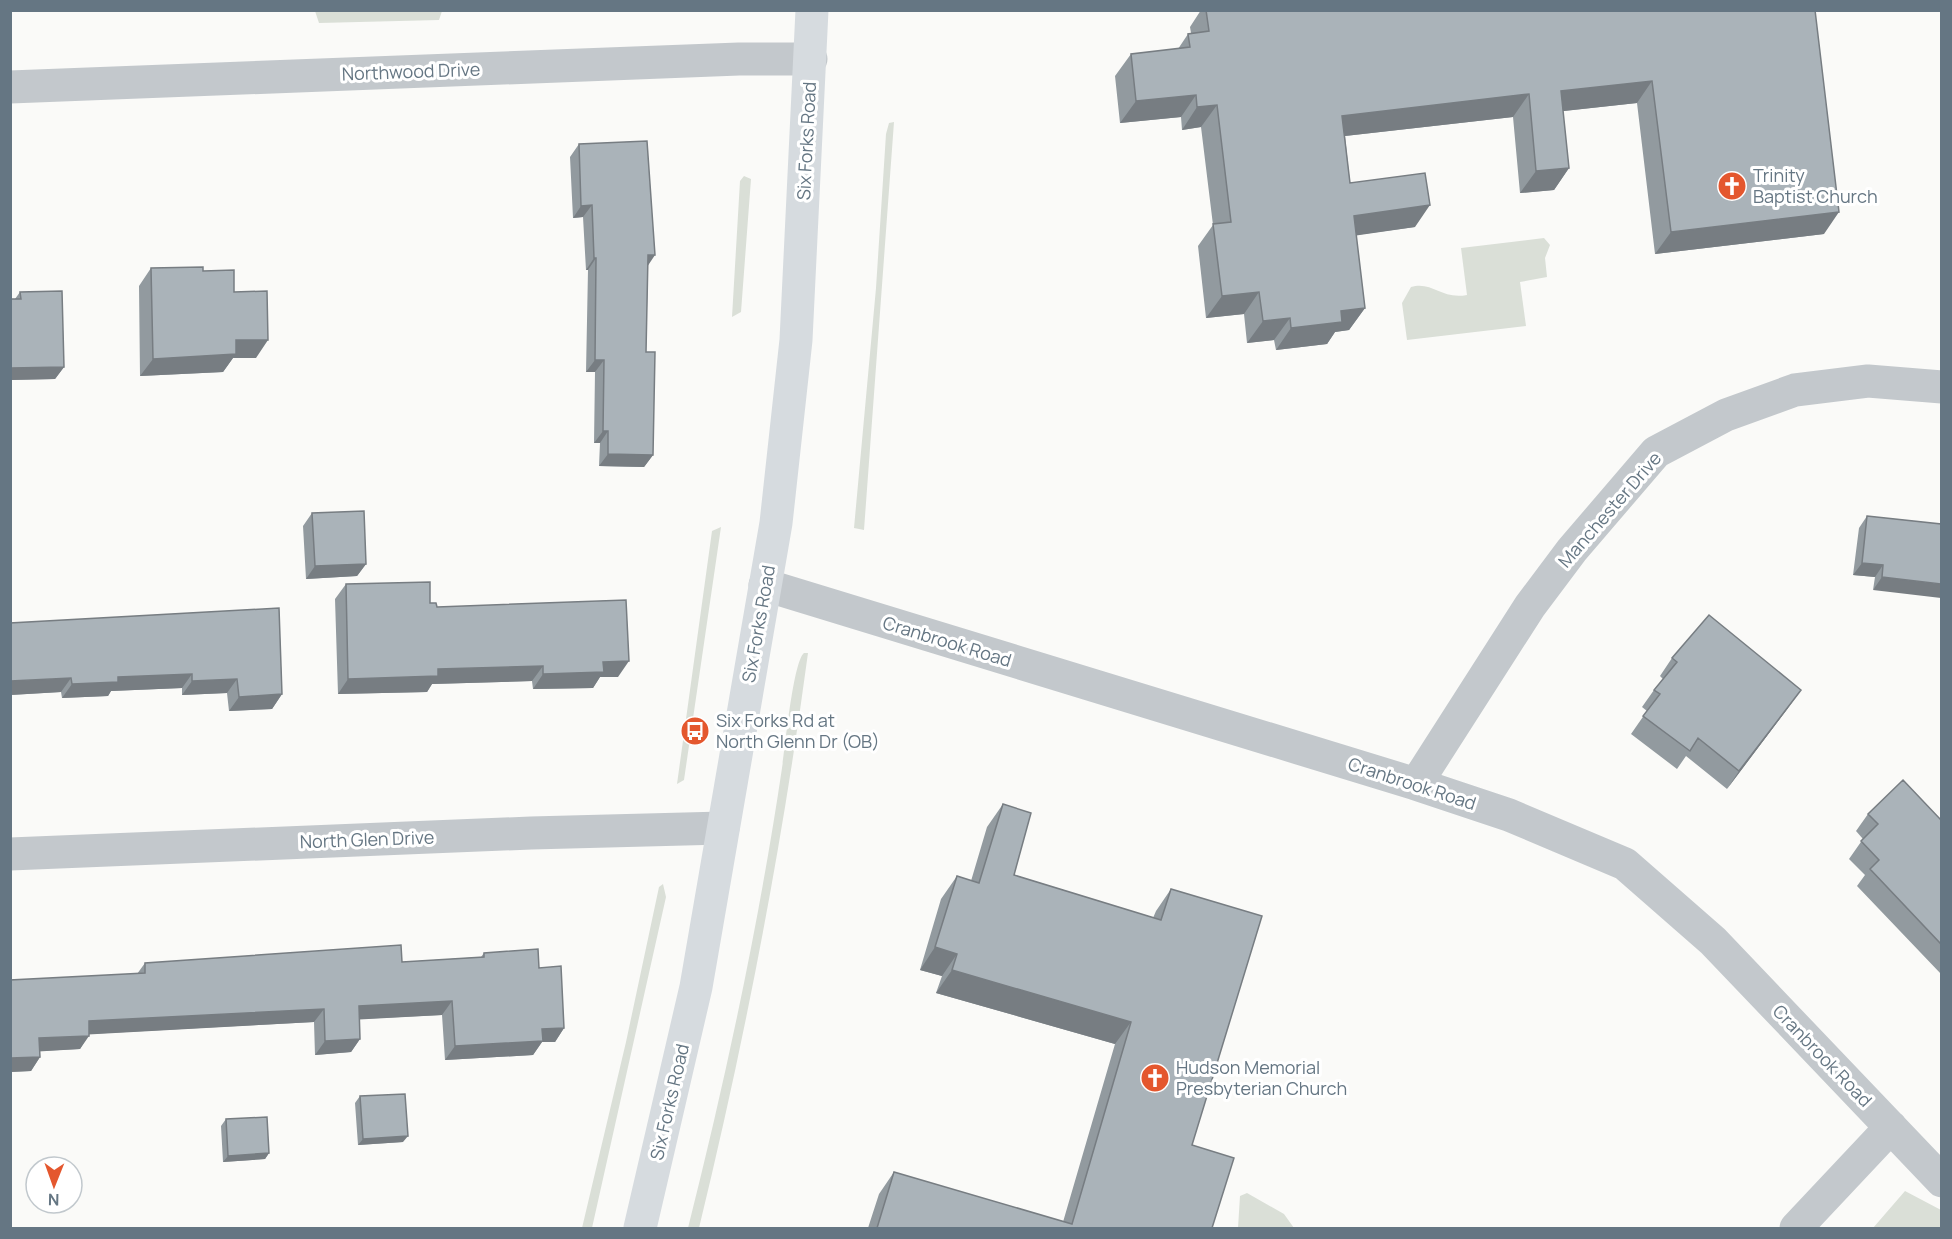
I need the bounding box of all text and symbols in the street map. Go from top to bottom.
street label: Northwood Drive [341,57,481,85]
street label: Six Forks Road [791,81,821,201]
place label: Trinity Baptist Church [1753,163,1878,208]
church icon: Trinity Baptist Church [1716,170,1748,202]
street label: Manchester Drive [1552,446,1666,572]
street label: Six Forks Road [736,563,780,684]
street label: Cranbrook Road [880,610,1014,672]
place label: Six Forks Rd at North Glenn Dr (OB) [716,708,880,753]
bus stop icon: Six Forks Rd at North Glenn Dr (OB) [679,715,711,747]
street label: Cranbrook Road [1345,751,1479,815]
street label: North Glen Drive [299,825,435,853]
street label: Cranbrook Road [1768,999,1878,1112]
street label: Six Forks Road [644,1041,694,1162]
place label: Hudson Memorial Presbyterian Church [1176,1055,1347,1100]
church icon: Hudson Memorial Presbyterian Church [1139,1062,1171,1094]
north arrow [24,1155,84,1215]
text: N [48,1189,60,1211]

